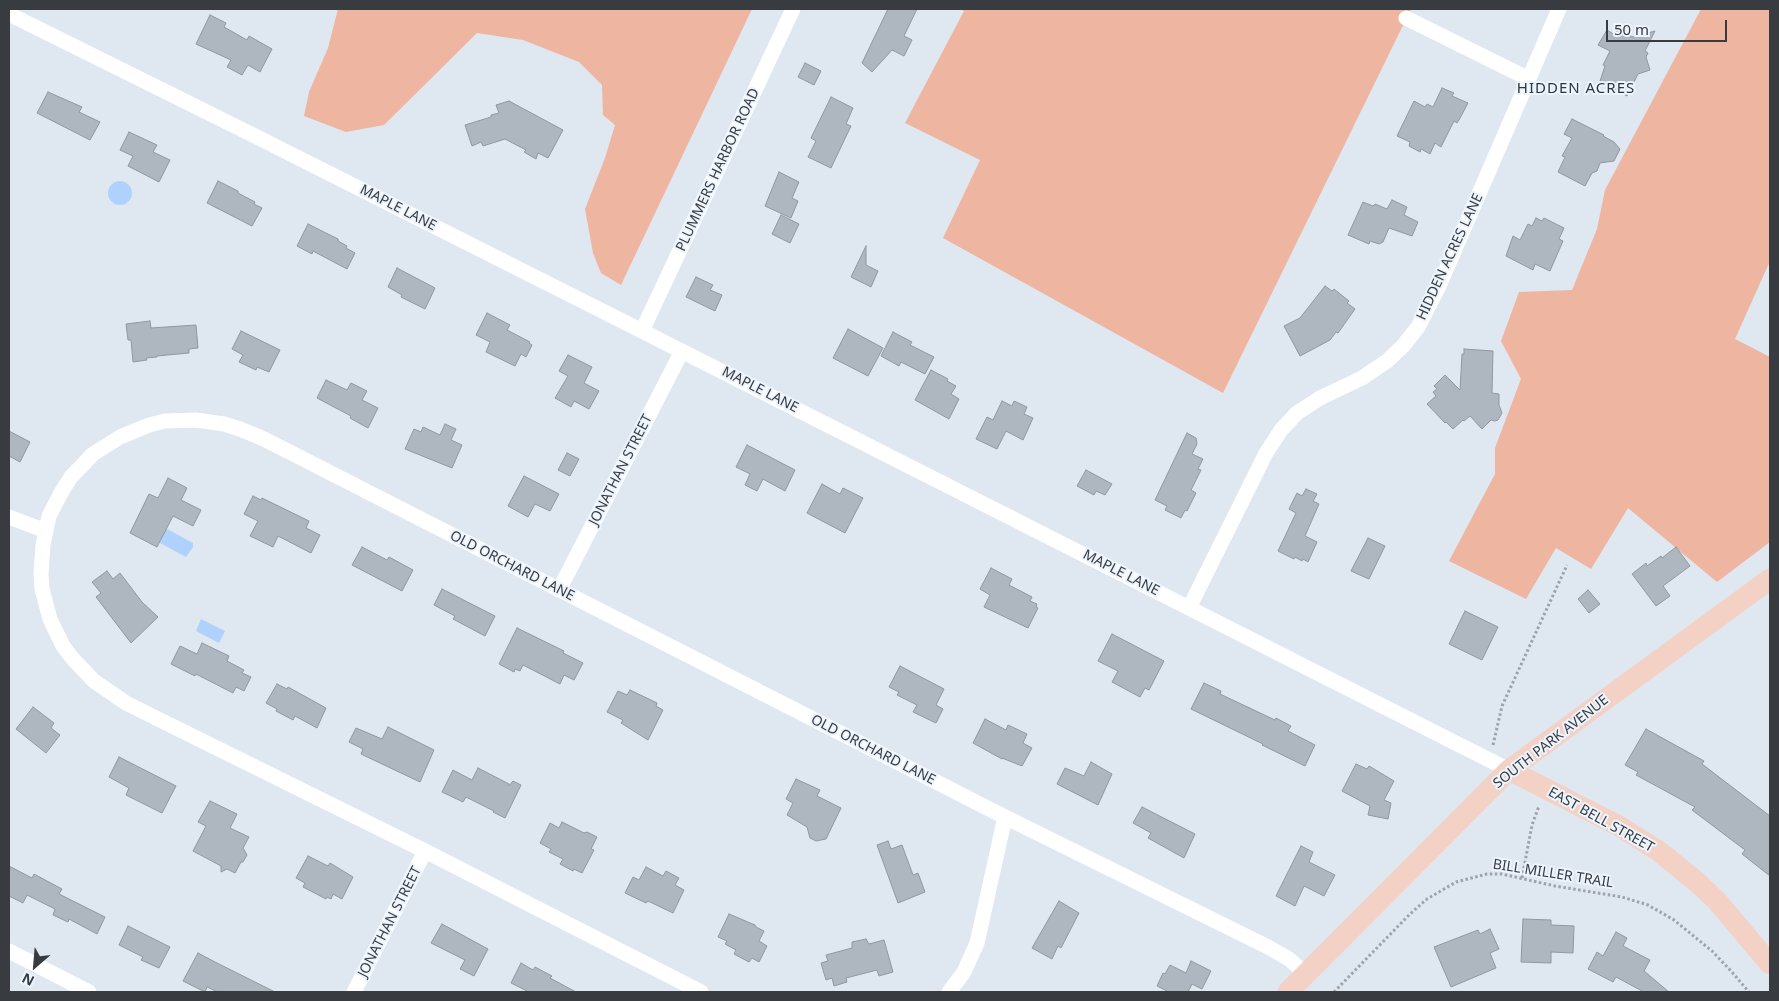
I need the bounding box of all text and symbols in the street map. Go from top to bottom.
scale bar [1609,10,1730,42]
text: 50 m [1614,19,1649,39]
district label: HIDDEN ACRES [1515,80,1637,98]
street label: PLUMMERS HARBOR ROAD [673,86,763,254]
street label: MAPLE LANE [357,182,439,234]
street label: HIDDEN ACRES LANE [1413,191,1487,323]
street label: MAPLE LANE [719,364,801,416]
street label: JONATHAN STREET [586,412,656,528]
street label: OLD ORCHARD LANE [447,527,577,605]
street label: MAPLE LANE [1080,547,1162,599]
street label: SOUTH PARK AVENUE [1490,692,1612,792]
street label: OLD ORCHARD LANE [808,711,938,789]
street label: EAST BELL STREET [1545,784,1657,856]
street label: BILL MILLER TRAIL [1491,856,1615,892]
street label: JONATHAN STREET [355,864,425,980]
north arrow [10,941,60,991]
text: N [19,969,37,991]

